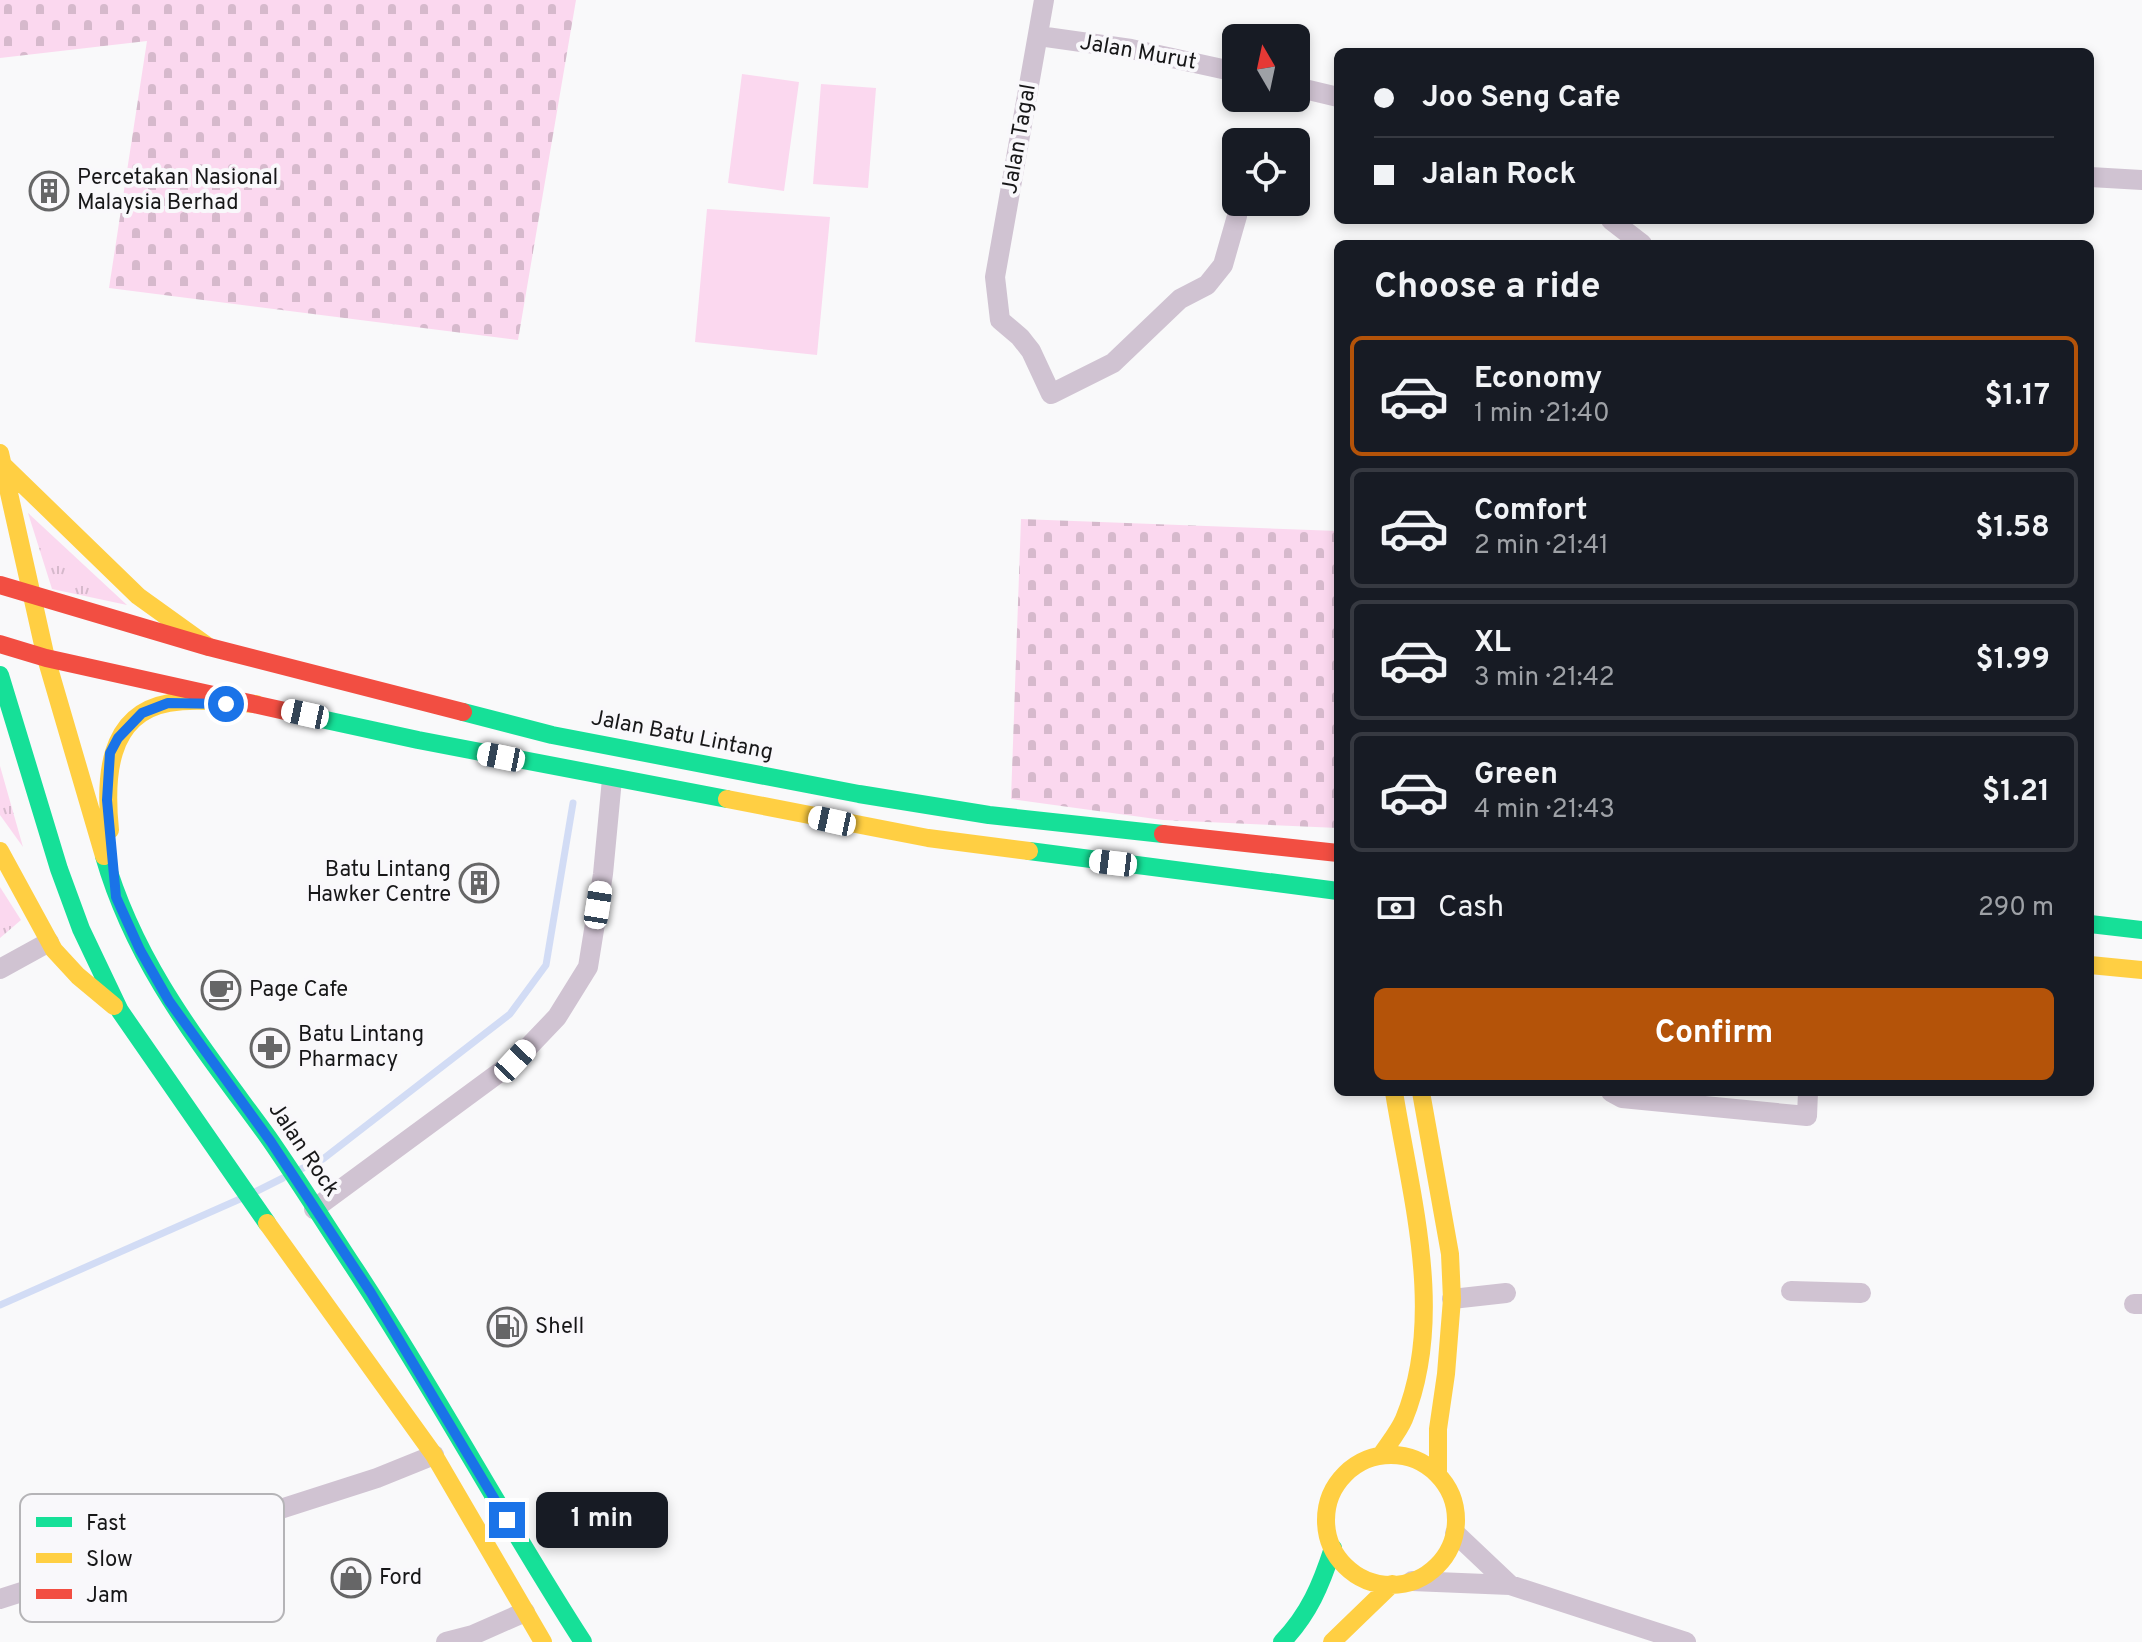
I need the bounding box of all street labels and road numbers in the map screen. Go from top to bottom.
street label: Jalan Murut [1078,29,1198,77]
street label: Jalan Tagal [997,82,1043,196]
street label: Jalan Batu Lintang [589,705,775,767]
street label: Jalan Rock [262,1098,344,1202]

